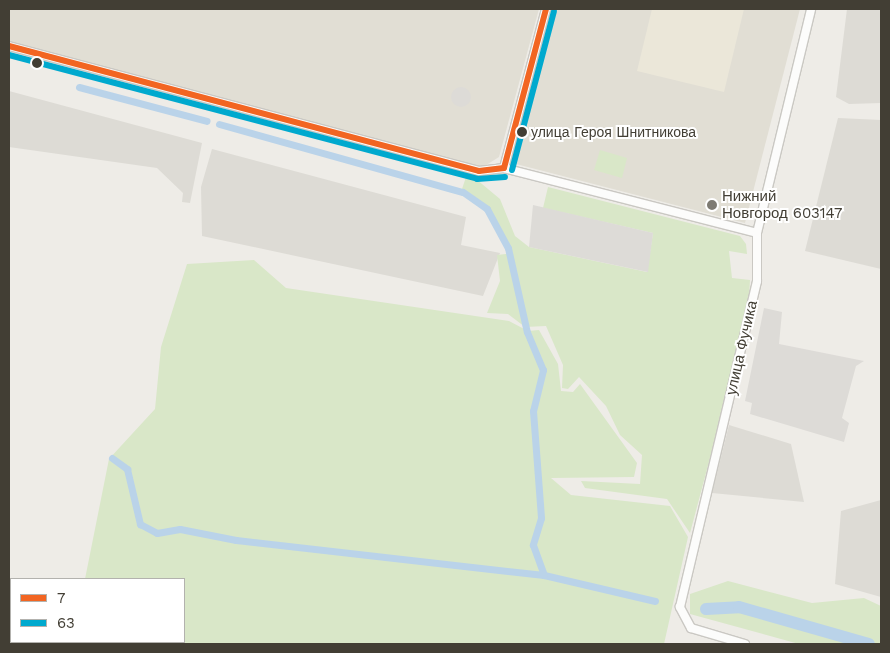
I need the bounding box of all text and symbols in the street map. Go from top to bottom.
unlabelled marker [32,58,42,68]
place label: улица Героя Шнитникова [531,124,696,140]
marker: улица Героя Шнитникова [517,127,527,137]
place label: Нижний Новгород 603147 [722,187,842,222]
marker: Нижний Новгород 603147 [706,199,718,211]
street label: улица Фучика [722,299,762,397]
legend [10,578,185,643]
text: 7 [57,589,65,607]
text: 63 [57,614,75,632]

